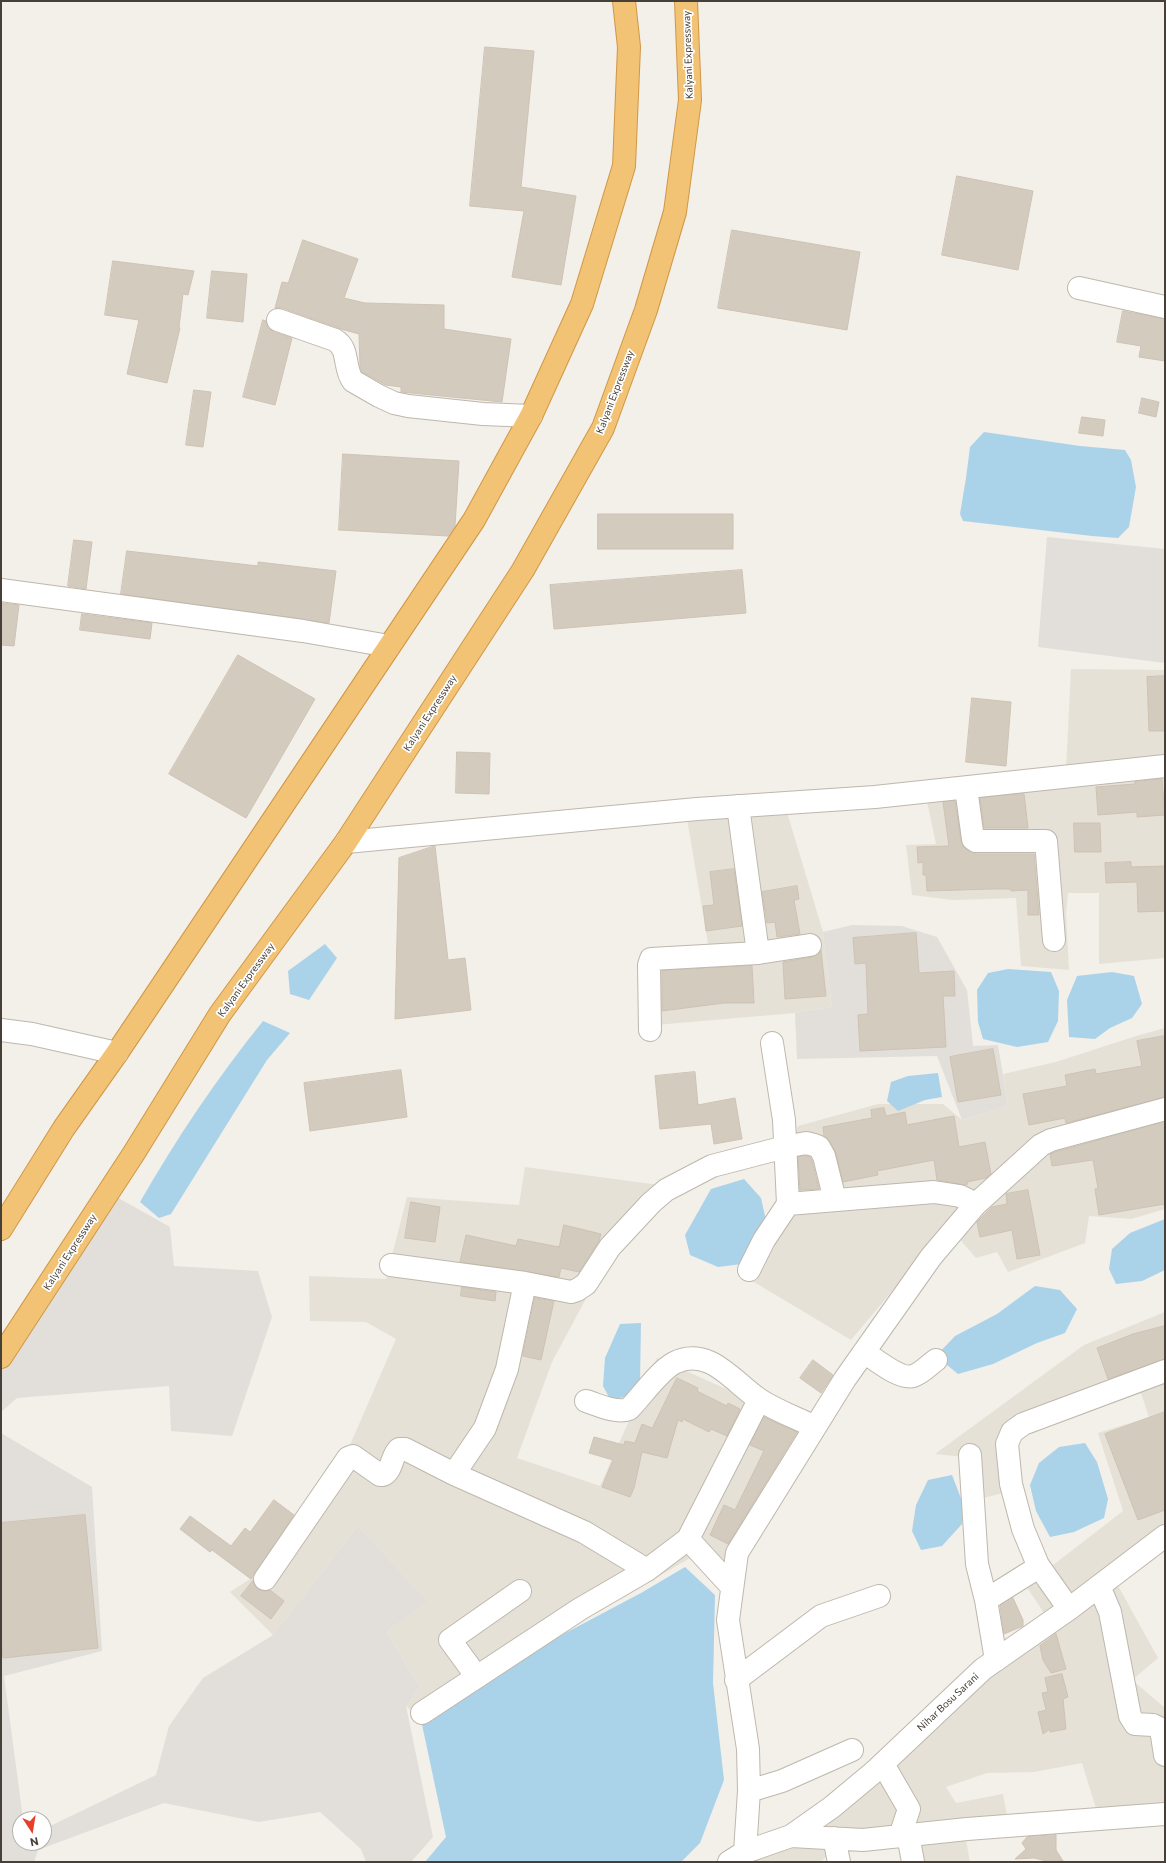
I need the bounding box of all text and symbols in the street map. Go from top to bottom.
street label: Kalyani Expressway [680,11,696,99]
street label: Kalyani Expressway [594,349,636,435]
street label: Kalyani Expressway [401,673,459,753]
street label: Kalyani Expressway [215,941,277,1019]
street label: Kalyani Expressway [41,1212,99,1292]
street label: Nihar Bosu Sarani [915,1670,981,1734]
north arrow [12,1811,52,1851]
text: N [29,1835,40,1849]

